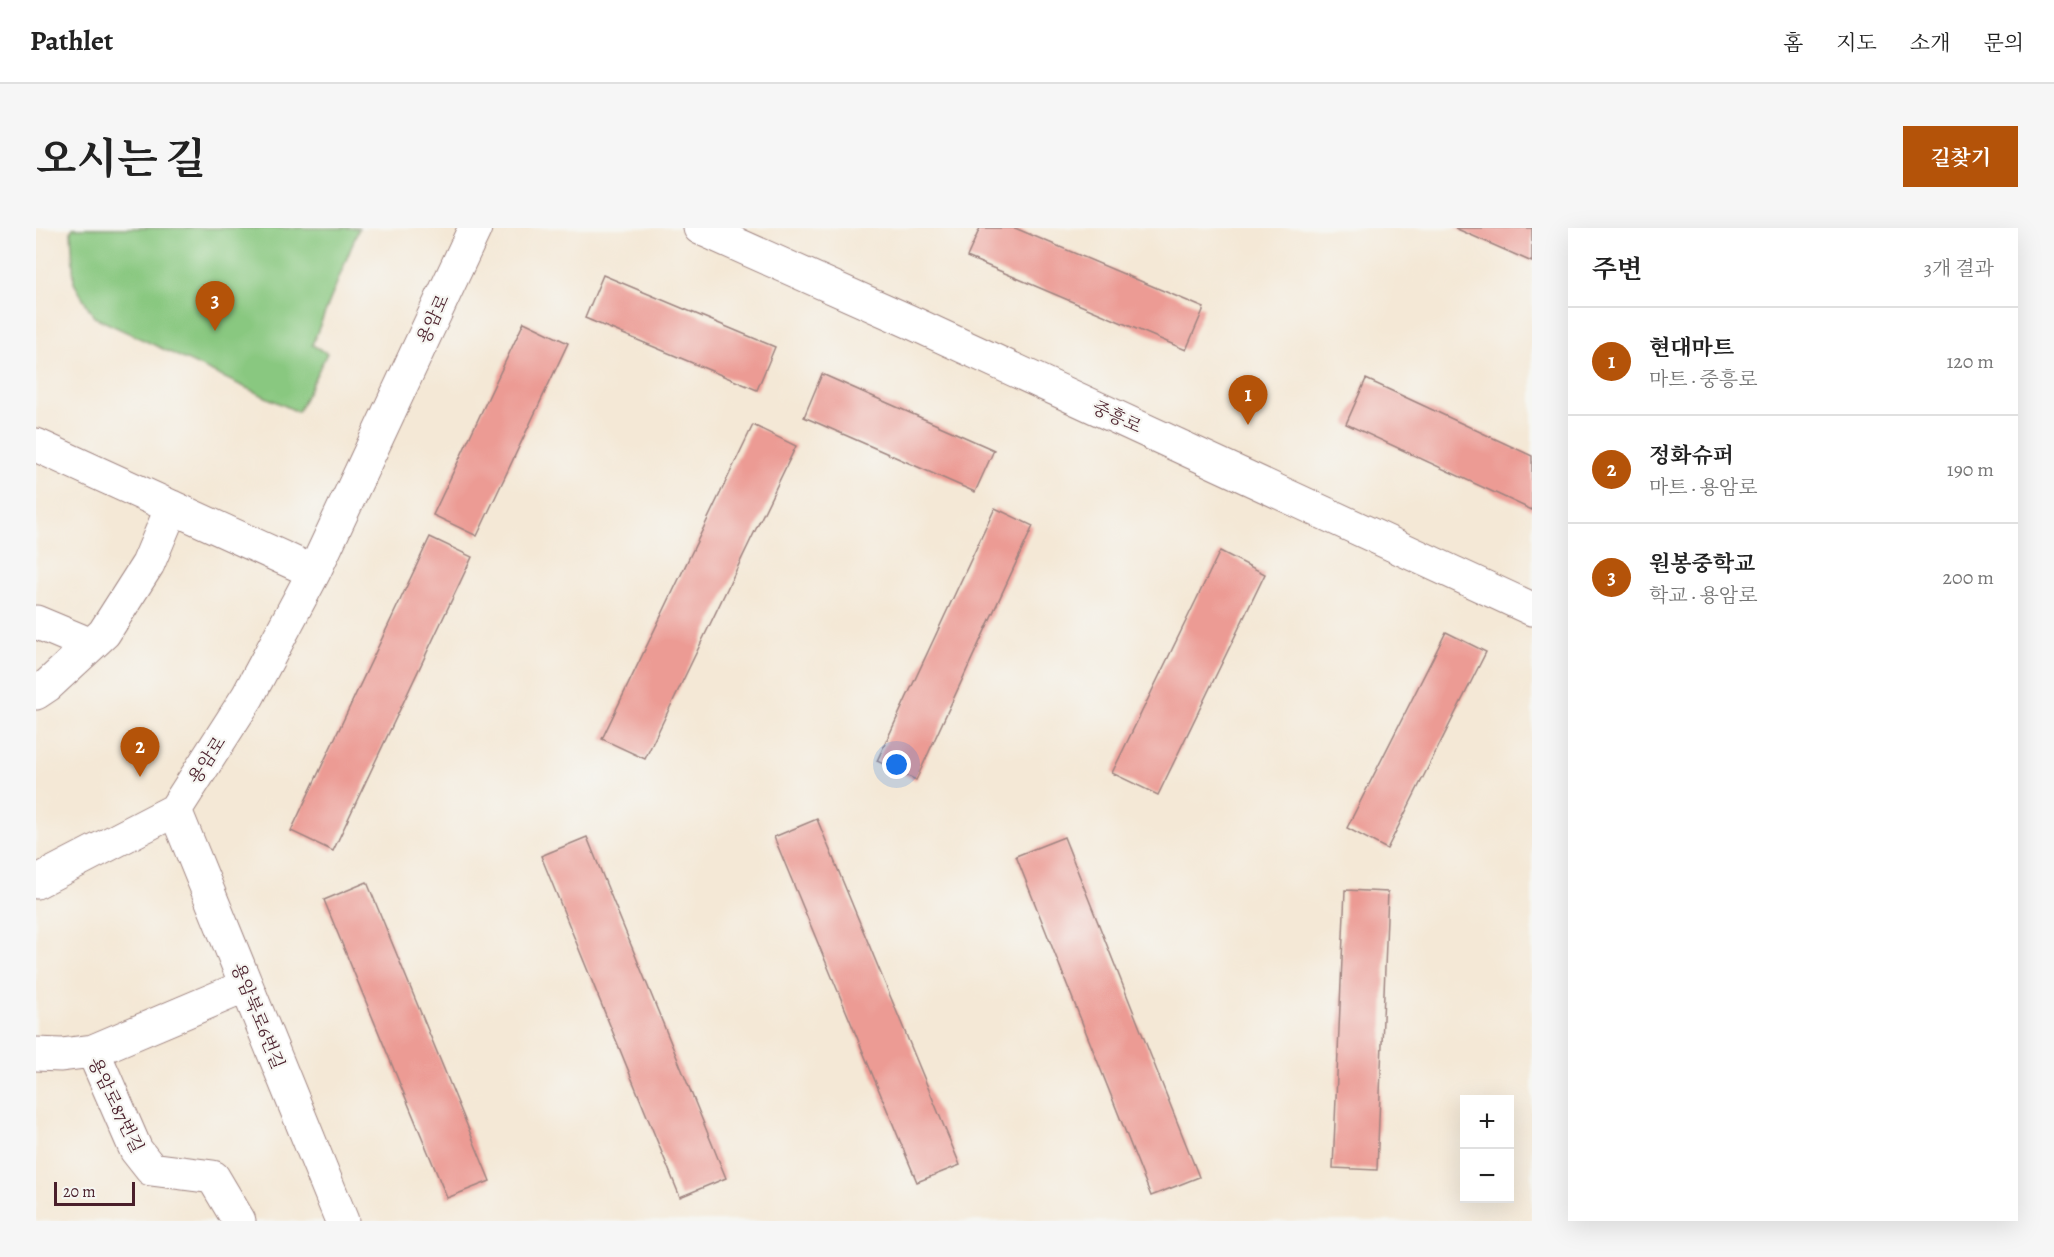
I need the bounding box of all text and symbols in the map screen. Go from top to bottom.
text: Pathlet [30,22,113,60]
text: 홈 [1783,29,1803,57]
text: 지도 [1836,29,1877,57]
text: 소개 [1910,29,1950,57]
text: 문의 [1983,29,2024,57]
button: 길찾기 [1903,126,2018,187]
text: 오시는 길 [36,130,206,187]
text: 주변 [1592,252,1642,287]
text: 3개 결과 [1924,255,1994,282]
pin: 3 [196,282,234,331]
street label: 용암로 [411,290,455,348]
text: 현대마트 [1649,333,1734,363]
text: 1 [1608,348,1615,375]
text: 120 m [1946,348,1994,375]
text: 마트 · 중흥로 [1649,366,1757,393]
pin: 1 [1228,376,1268,425]
street label: 중흥로 [1088,395,1146,439]
text: 정화슈퍼 [1649,441,1734,471]
text: 2 [1607,456,1616,483]
text: 190 m [1947,456,1994,483]
text: 마트 · 용암로 [1649,474,1757,501]
text: 원봉중학교 [1649,549,1755,579]
text: 3 [1607,564,1616,591]
text: 200 m [1943,564,1994,591]
text: 학교 · 용암로 [1649,582,1757,609]
pin: 2 [120,728,160,777]
street label: 용암로 [183,732,231,788]
your location [882,750,911,779]
street label: 용암북로6번길 [226,959,290,1073]
street label: 용암로87번길 [83,1053,149,1157]
map controls [1460,1095,1514,1203]
button: + [1460,1095,1514,1149]
button: − [1460,1149,1514,1203]
scale bar [54,1179,135,1206]
text: 20 m [63,1181,96,1203]

